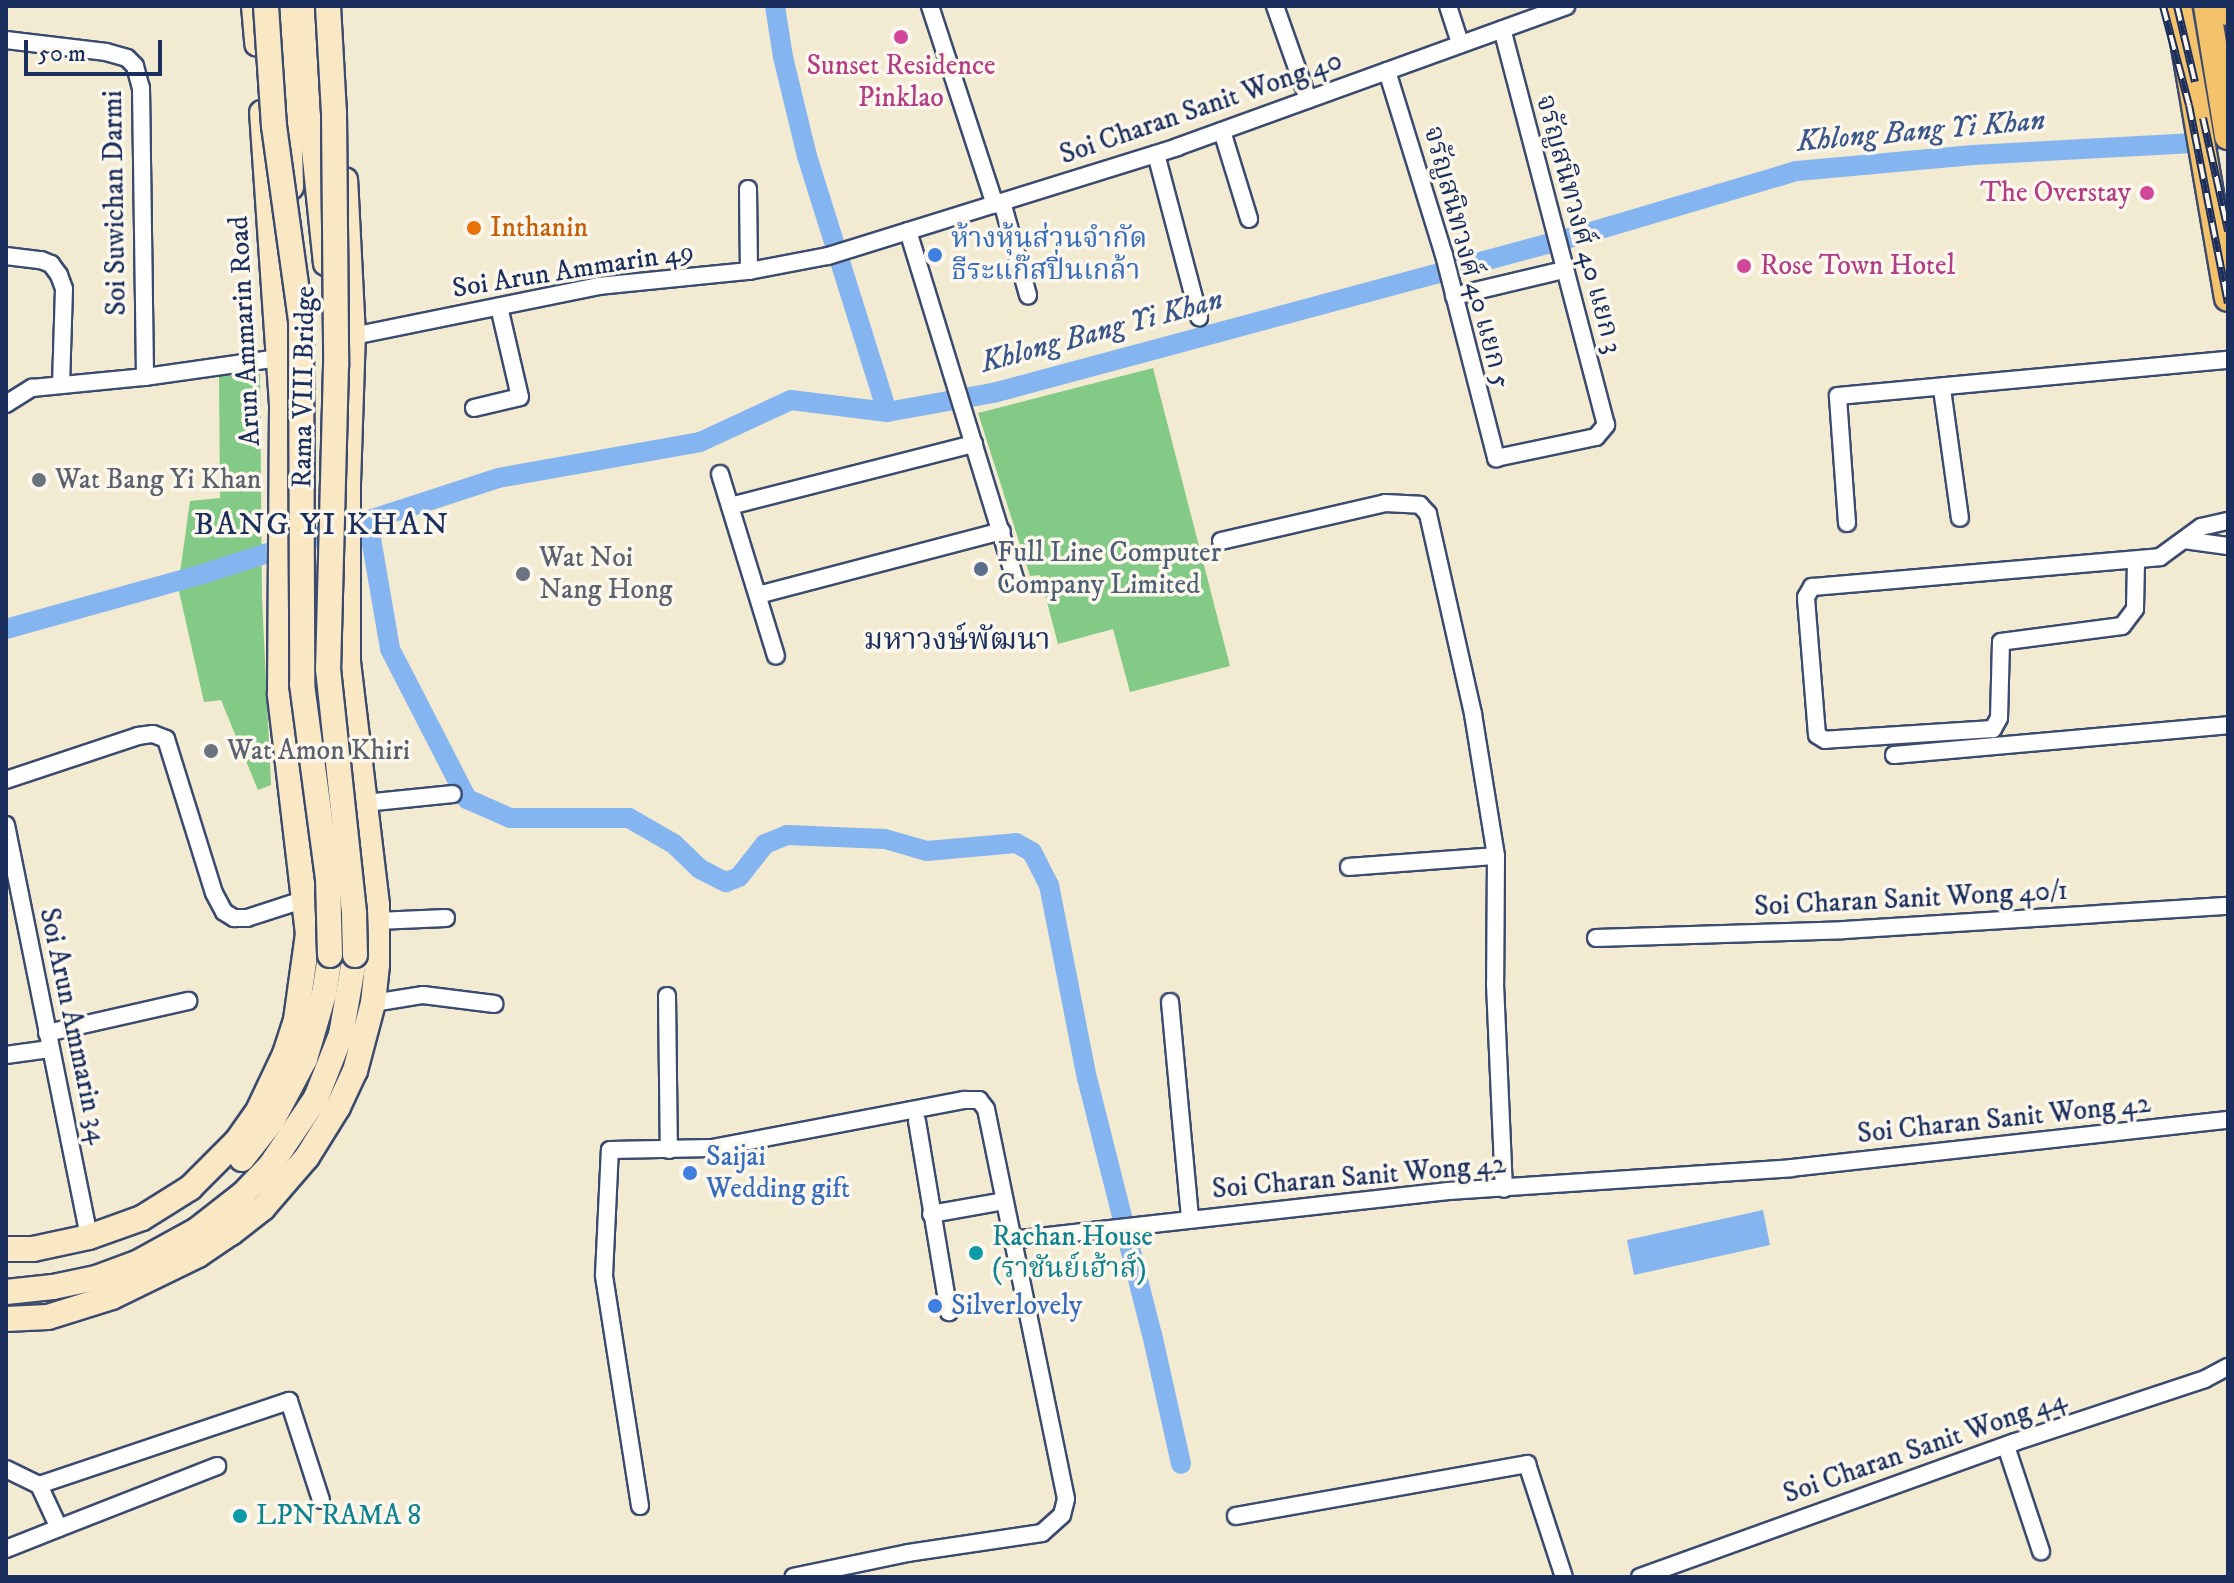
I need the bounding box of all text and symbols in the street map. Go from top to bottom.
scale bar [28,24,166,74]
marker: Sunset Residence Pinklao [892,28,910,46]
text: 50 m [38,39,86,69]
street label: Soi Charan Sanit Wong 40 [1055,44,1347,172]
place label: Sunset Residence Pinklao [806,49,996,115]
street label: Soi Suwichan Darmi [96,90,134,316]
street label: จรัญสนิทวงศ์ 40 แยก 3 [1528,91,1630,357]
water label: Khlong Bang Yi Khan [1795,103,2047,161]
street label: จรัญสนิทวงศ์ 40 แยก 5 [1416,122,1518,392]
place label: The Overstay [1980,176,2131,210]
marker: The Overstay [2138,184,2156,202]
place label: Inthanin [490,211,588,245]
street label: Arun Ammarin Road [222,215,268,447]
marker: Inthanin [465,219,483,237]
place label: ห้างหุ้นส่วนจำกัด ธีระแก๊สปิ่นเกล้า [951,222,1147,288]
street label: Soi Arun Ammarin 49 [450,234,696,306]
marker: ห้างหุ้นส่วนจำกัด ธีระแก๊สปิ่นเกล้า [926,246,944,264]
place label: Rose Town Hotel [1760,249,1955,283]
marker: Rose Town Hotel [1735,257,1753,275]
water label: Khlong Bang Yi Khan [977,282,1227,382]
street label: Rama VIII Bridge [285,286,323,488]
place label: Wat Bang Yi Khan [55,463,261,497]
marker: Wat Bang Yi Khan [30,471,48,489]
district label: BANG YI KHAN [194,506,450,544]
place label: Full Line Computer Company Limited [997,536,1221,602]
place label: Wat Noi Nang Hong [539,541,672,607]
marker: Full Line Computer Company Limited [972,560,990,578]
marker: Wat Noi Nang Hong [514,565,532,583]
district label: มหาวงษ์พัฒนา [864,623,1050,659]
place label: Wat Amon Khiri [227,734,410,768]
marker: Wat Amon Khiri [202,742,220,760]
street label: Soi Charan Sanit Wong 40/1 [1753,874,2069,924]
street label: Soi Arun Ammarin 34 [32,905,114,1147]
street label: Soi Charan Sanit Wong 42 [1856,1087,2152,1151]
place label: Saijai Wedding gift [706,1140,850,1206]
street label: Soi Charan Sanit Wong 42 [1211,1147,1507,1207]
marker: Saijai Wedding gift [681,1164,699,1182]
place label: Rachan House (ราชันย์เฮ้าส์) [992,1220,1153,1286]
marker: Rachan House (ราชันย์เฮ้าส์) [967,1244,985,1262]
place label: Silverlovely [951,1289,1082,1323]
marker: Silverlovely [926,1297,944,1315]
street label: Soi Charan Sanit Wong 44 [1779,1383,2071,1511]
place label: LPN RAMA 8 [256,1499,421,1533]
marker: LPN RAMA 8 [231,1507,249,1525]

